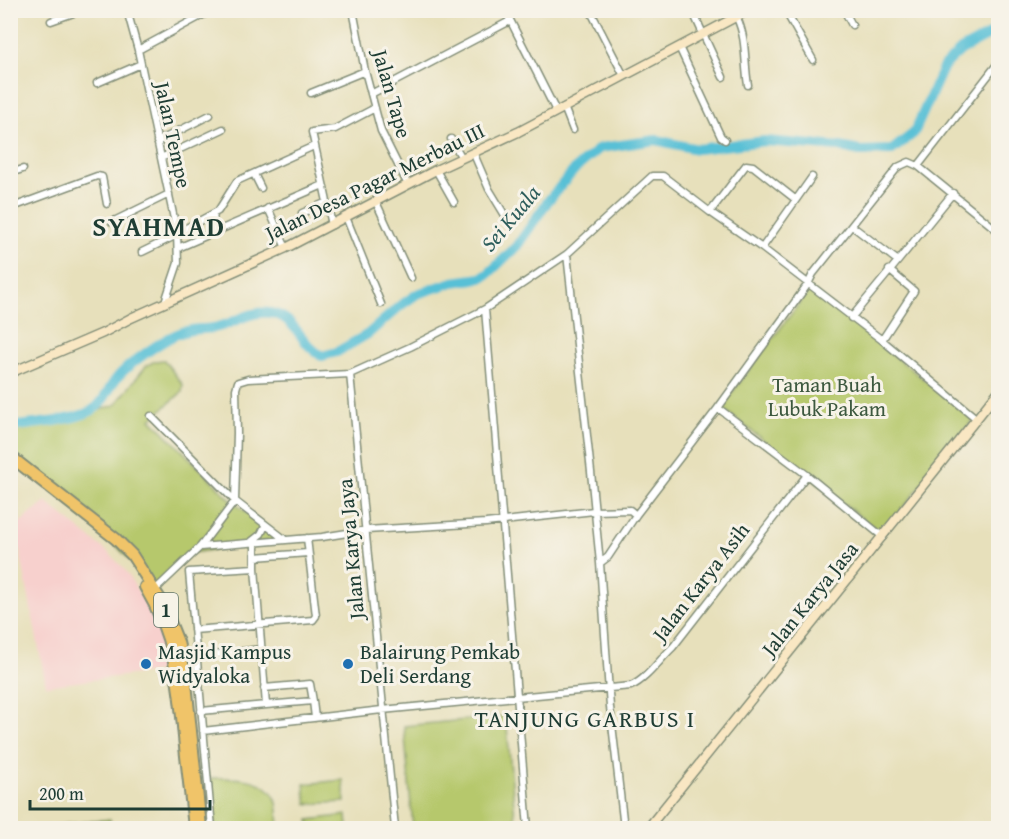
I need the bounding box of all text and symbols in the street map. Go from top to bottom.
street label: Jalan Tape [364,43,420,142]
street label: Jalan Tempe [146,76,200,191]
street label: Jalan Desa Pagar Merbau III [257,115,490,250]
water label: Sei Kuala [473,178,547,258]
district label: SYAHMAD [92,206,226,246]
park label: Taman Buah Lubuk Pakam [768,369,886,424]
street label: Jalan Karya Jaya [329,477,372,624]
street label: Jalan Karya Asih [642,516,757,650]
street label: Jalan Karya Jasa [752,535,866,665]
road number: 1 [154,593,178,627]
place label: Masjid Kampus Widyaloka [158,636,291,691]
place label: Balairung Pemkab Deli Serdang [360,636,520,691]
marker: Masjid Kampus Widyaloka [139,657,153,671]
marker: Balairung Pemkab Deli Serdang [341,657,355,671]
district label: TANJUNG GARBUS I [474,701,696,736]
scale bar [30,773,210,811]
text: 200 m [39,780,84,807]

